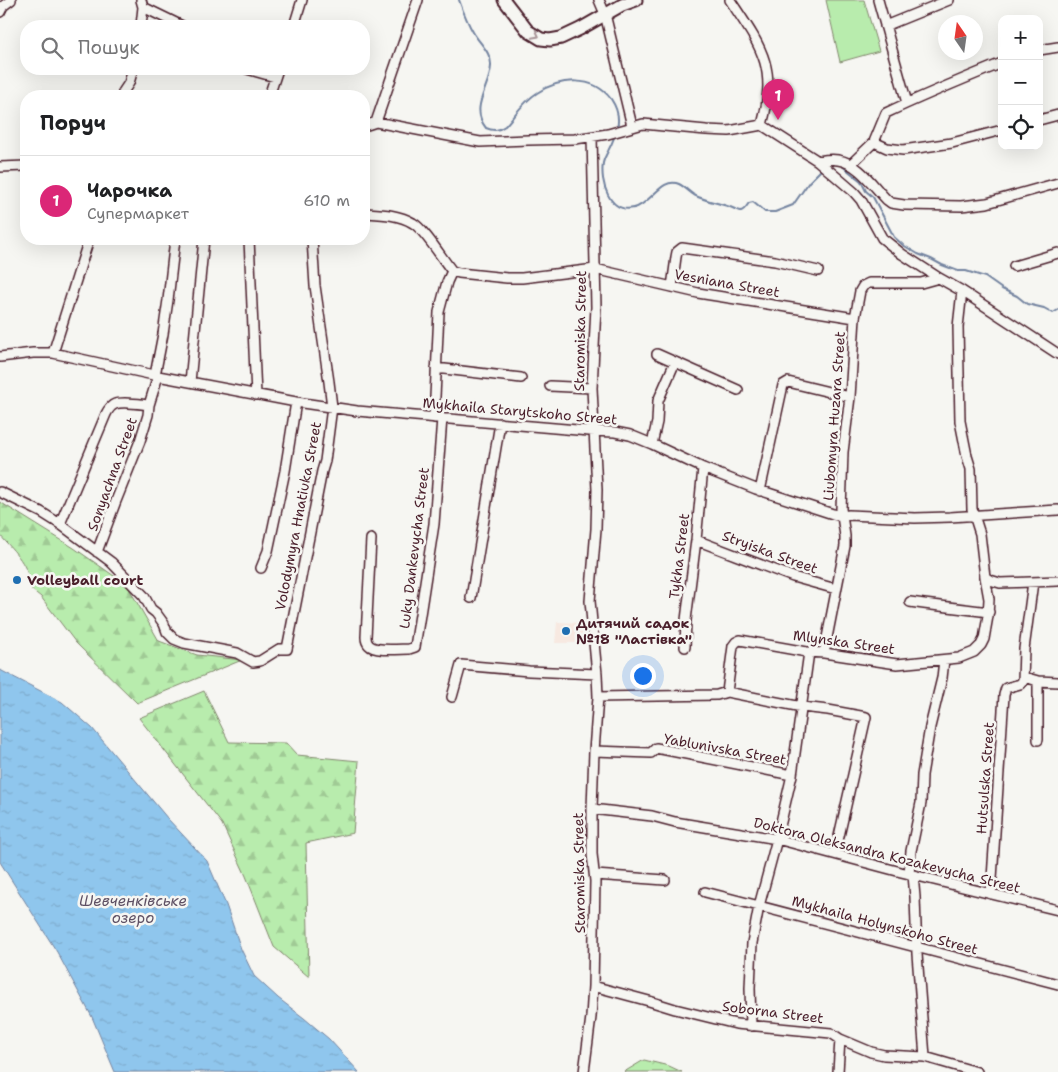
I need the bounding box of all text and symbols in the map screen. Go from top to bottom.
north arrow [938,15,983,60]
map controls [998,15,1043,150]
button: + [998,15,1043,60]
search box [20,20,370,75]
one-way arrow [531,29,540,39]
icon: search [38,34,66,62]
text: Пошук [78,35,140,60]
button: − [998,60,1043,105]
pin: 1 [762,79,794,120]
button: locate [998,105,1043,150]
text: Поруч [40,109,106,137]
text: Чарочка [87,178,172,203]
text: 1 [52,190,60,211]
text: 610 m [303,190,350,211]
text: Супермаркет [87,203,189,224]
street label: Vesniana Street [673,265,781,301]
street label: Staromiska Street [570,270,590,392]
street label: Liubomyra Huzara Street [819,331,849,501]
street label: Mykhaila Starytskoho Street [422,394,618,428]
street label: Sonyachna Street [83,415,141,533]
street label: Volodymyra Hnatiuka Street [271,420,325,612]
street label: Luky Dankevycha Street [395,466,433,630]
street label: Tykha Street [665,512,693,600]
street label: Stryiska Street [720,526,820,578]
place label: Volleyball court [27,571,143,589]
marker: Volleyball court [11,574,23,586]
place label: Дитячий садок №18 "Ластівка" [576,614,692,648]
marker: Дитячий садок №18 "Ластівка" [560,625,572,637]
street label: Mlynska Street [792,626,896,658]
your location [630,663,656,689]
street label: Hutsulska Street [972,721,998,835]
street label: Yablunivska Street [662,729,788,769]
street label: Staromiska Street [569,812,589,934]
street label: Doktora Oleksandra Kozakevycha Street [752,813,1022,897]
water label: Шевченківське озеро [79,891,187,928]
street label: Mykhaila Holynskoho Street [790,891,980,959]
street label: Soborna Street [721,997,825,1027]

